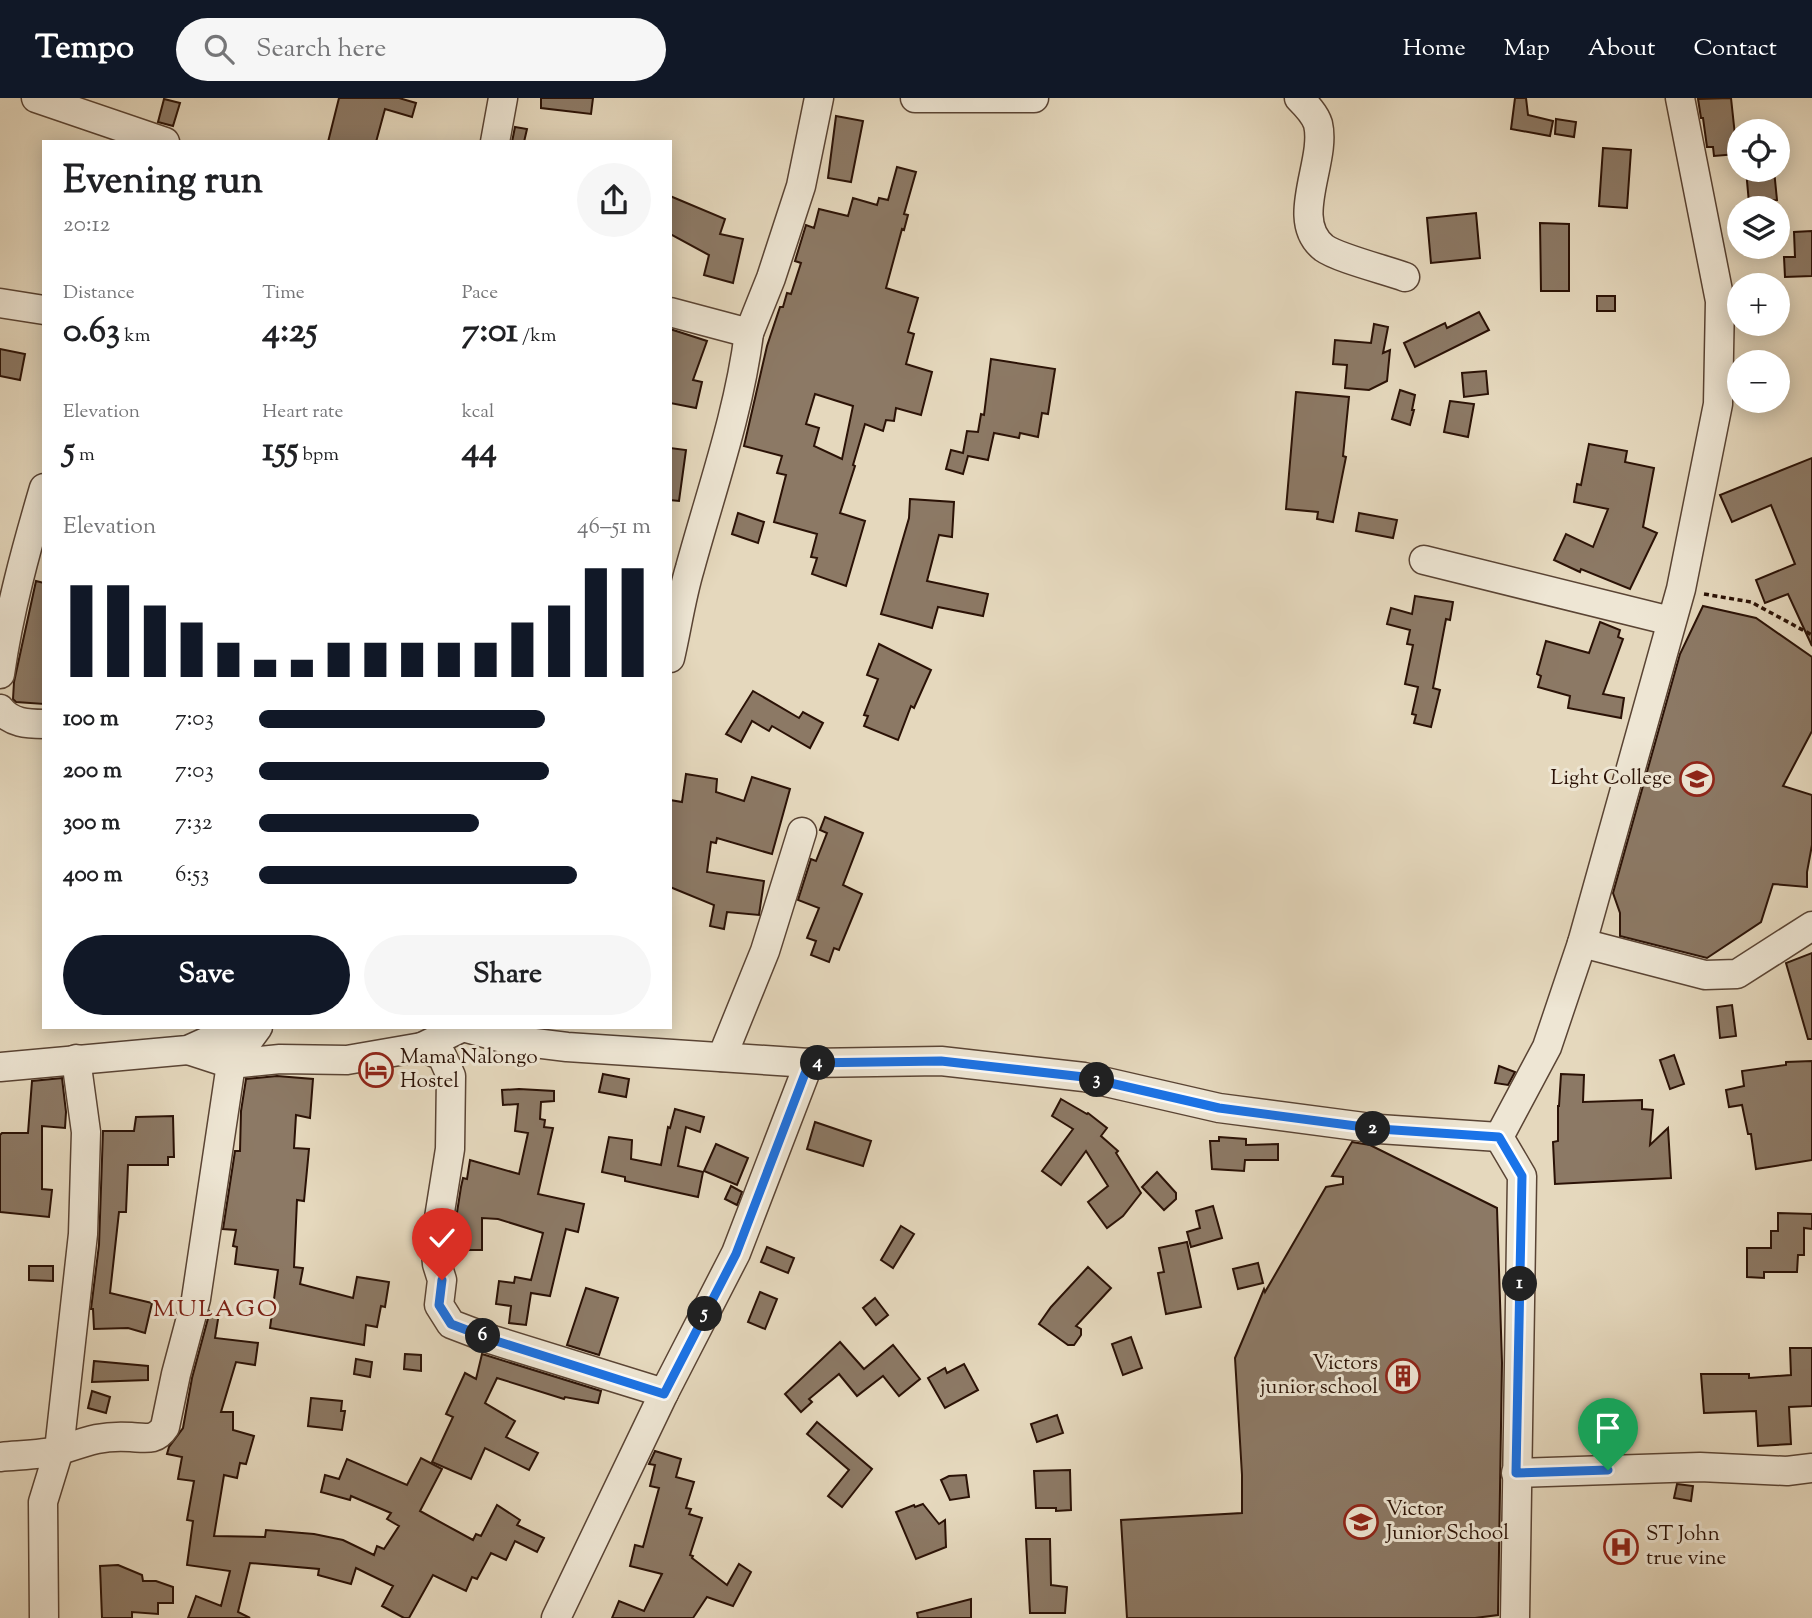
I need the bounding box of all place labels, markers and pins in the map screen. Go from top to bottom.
school or university icon: Light College [1678,760,1716,798]
place label: Light College [1551,764,1672,794]
place label: Mama Nalongo Hostel [400,1043,538,1097]
pin: 4 [800,1046,836,1080]
hotel icon: Mama Nalongo Hostel [357,1051,395,1089]
pin: 3 [1080,1062,1114,1098]
pin: 2 [1356,1112,1390,1146]
pin [412,1208,472,1280]
pin: 1 [1502,1266,1538,1302]
pin: 5 [688,1296,722,1332]
pin: 6 [466,1318,500,1354]
place label: Victors junior school [1259,1349,1378,1403]
building icon: Victors junior school [1384,1357,1422,1395]
pin [1578,1398,1638,1470]
place label: Victor Junior School [1385,1495,1509,1549]
school or university icon: Victor Junior School [1342,1503,1380,1541]
place label: ST John true vine [1646,1520,1726,1574]
hospital icon: ST John true vine [1602,1528,1640,1566]

